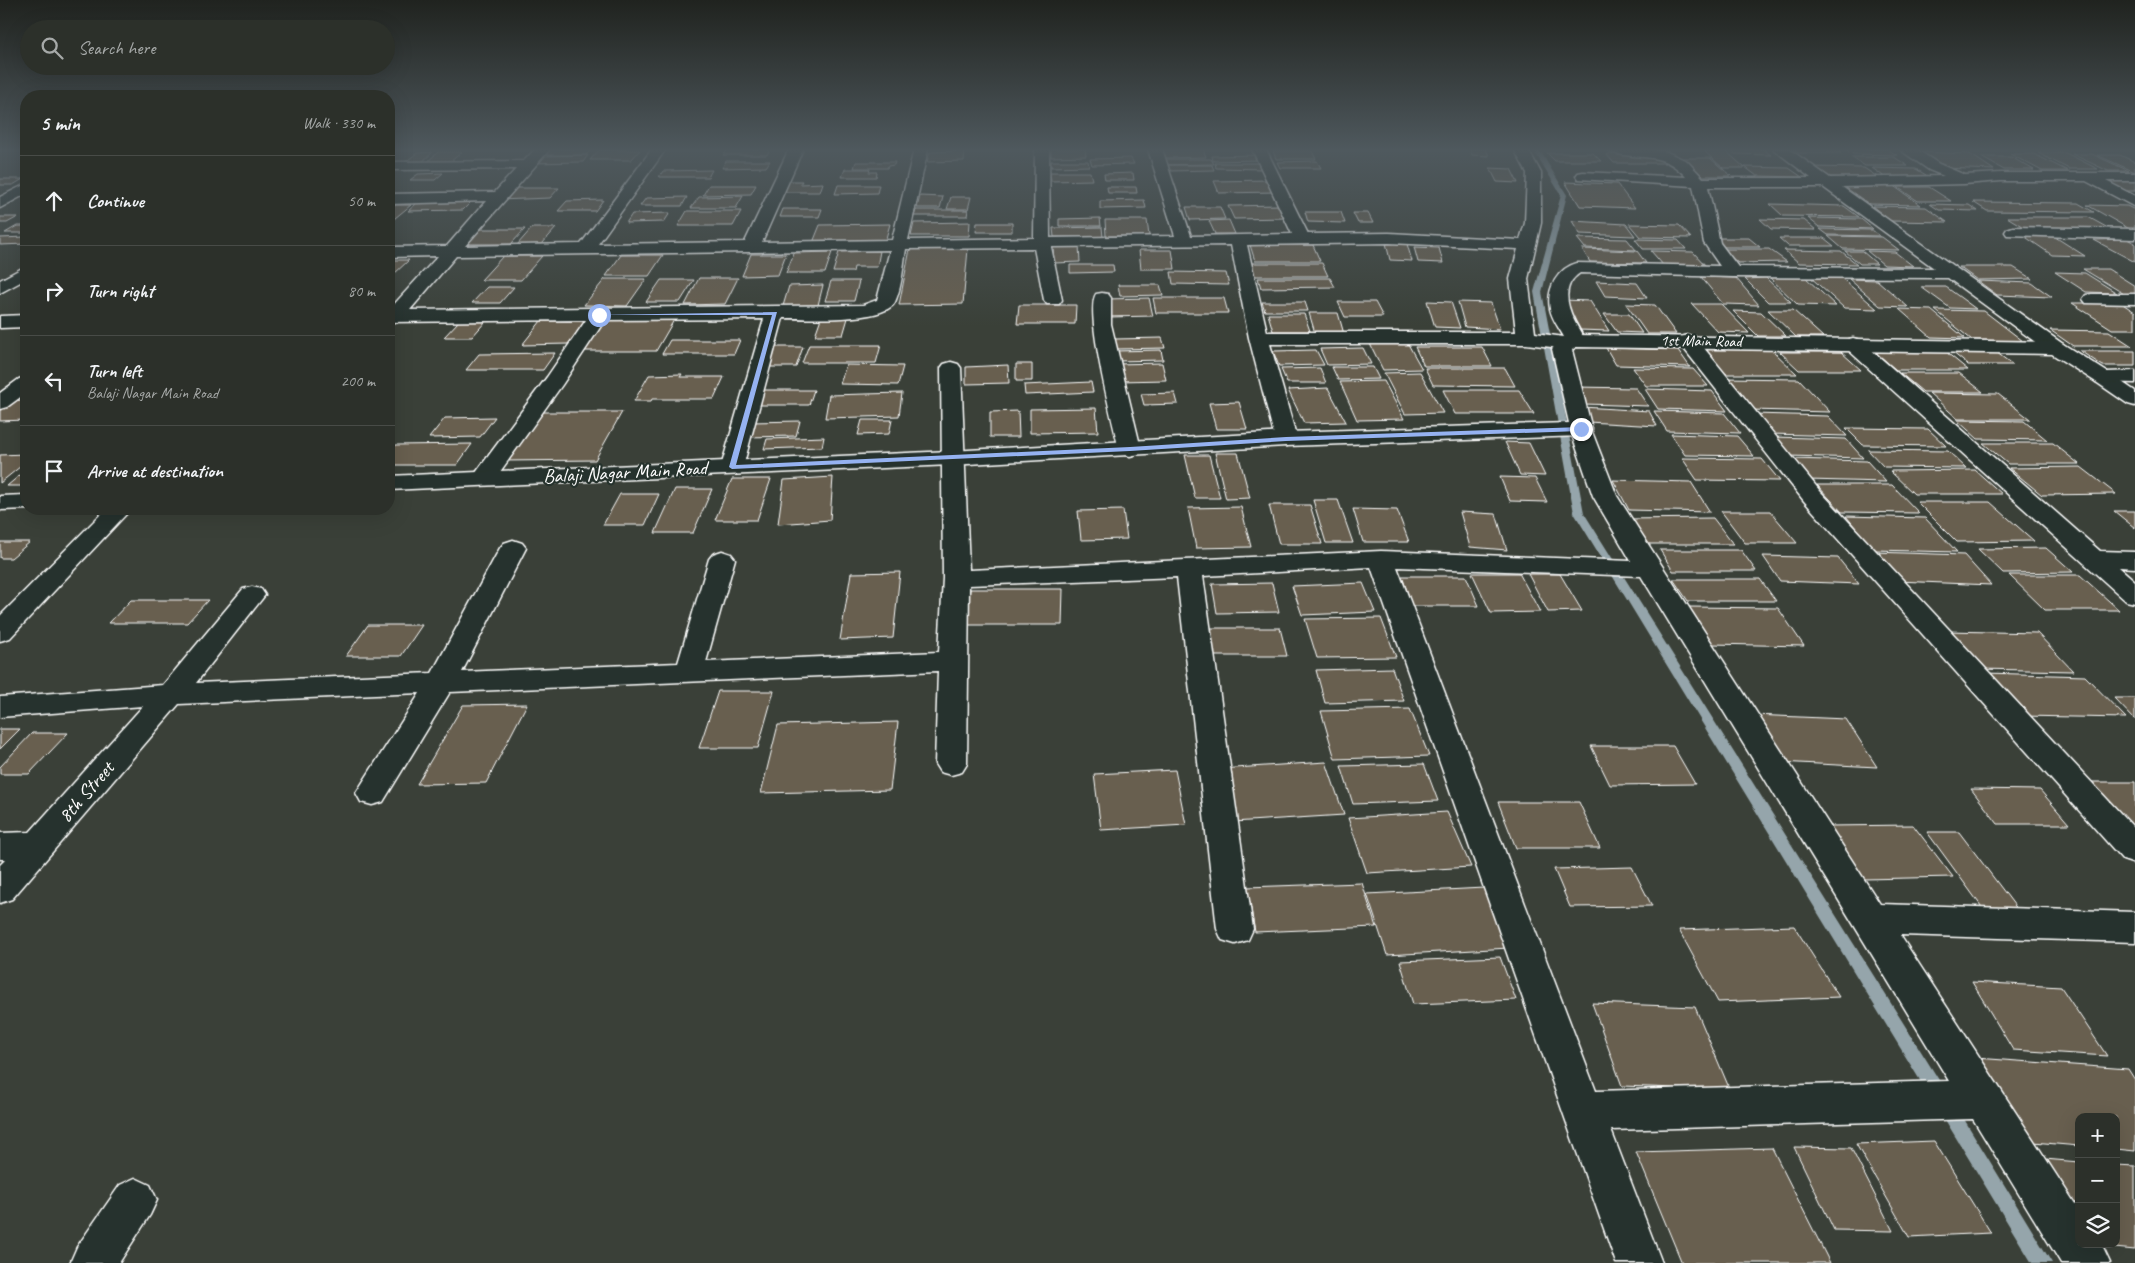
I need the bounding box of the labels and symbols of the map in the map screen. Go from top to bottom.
route start [588,304,611,327]
street label: 1st Main Road [1660,330,1745,352]
route end [1570,418,1593,441]
street label: Balaji Nagar Main Road [542,455,711,489]
street label: 8th Street [53,755,121,828]

